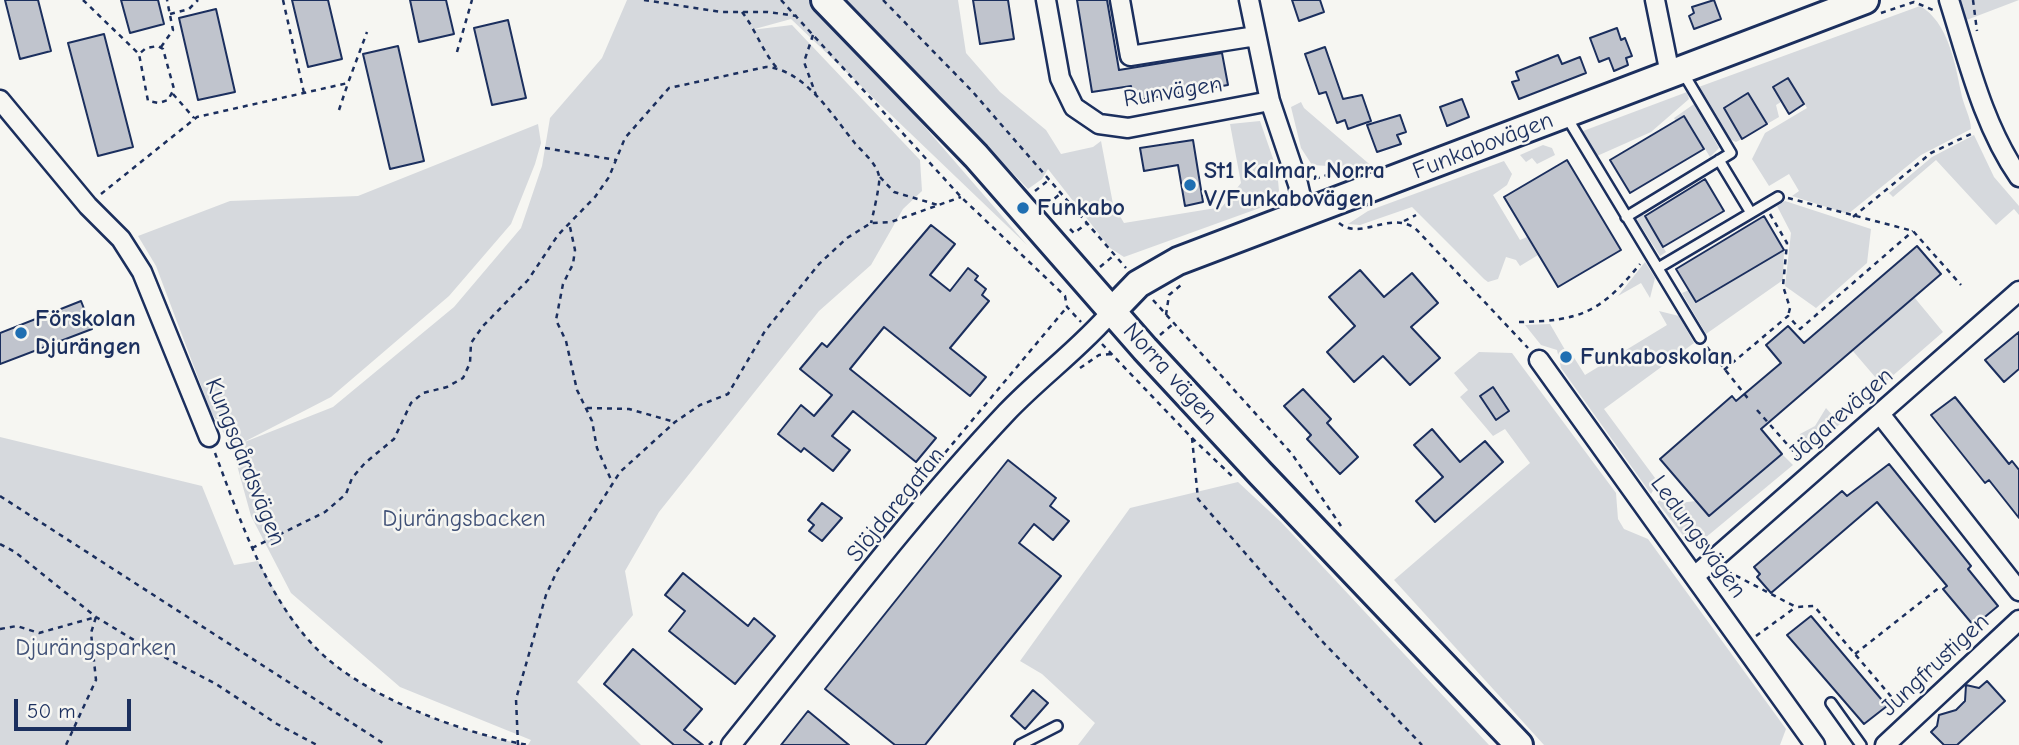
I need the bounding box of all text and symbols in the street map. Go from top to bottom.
street label: Runvägen [1121,70,1225,114]
street label: Funkabovägen [1409,106,1557,186]
place label: St1 Kalmar, Norra V/Funkabovägen [1204,157,1385,213]
marker: St1 Kalmar, Norra V/Funkabovägen [1182,177,1198,193]
place label: Funkabo [1037,194,1125,222]
marker: Funkabo [1015,200,1031,216]
place label: Förskolan Djurängen [35,305,141,361]
street label: Norra vägen [1117,317,1223,431]
marker: Förskolan Djurängen [13,325,29,341]
place label: Funkaboskolan [1580,343,1733,371]
marker: Funkaboskolan [1558,349,1574,365]
street label: Jägarevägen [1783,362,1899,468]
street label: Kungsgårdsvägen [198,374,292,550]
street label: Slöjdaregatan [841,442,951,568]
street label: Ledungsvägen [1644,470,1752,604]
park label: Djurängsbacken [382,505,546,533]
street label: Jungfrustigen [1875,607,1995,723]
park label: Djurängsparken [15,634,177,662]
scale bar [18,686,135,730]
text: 50 m [27,699,76,723]

